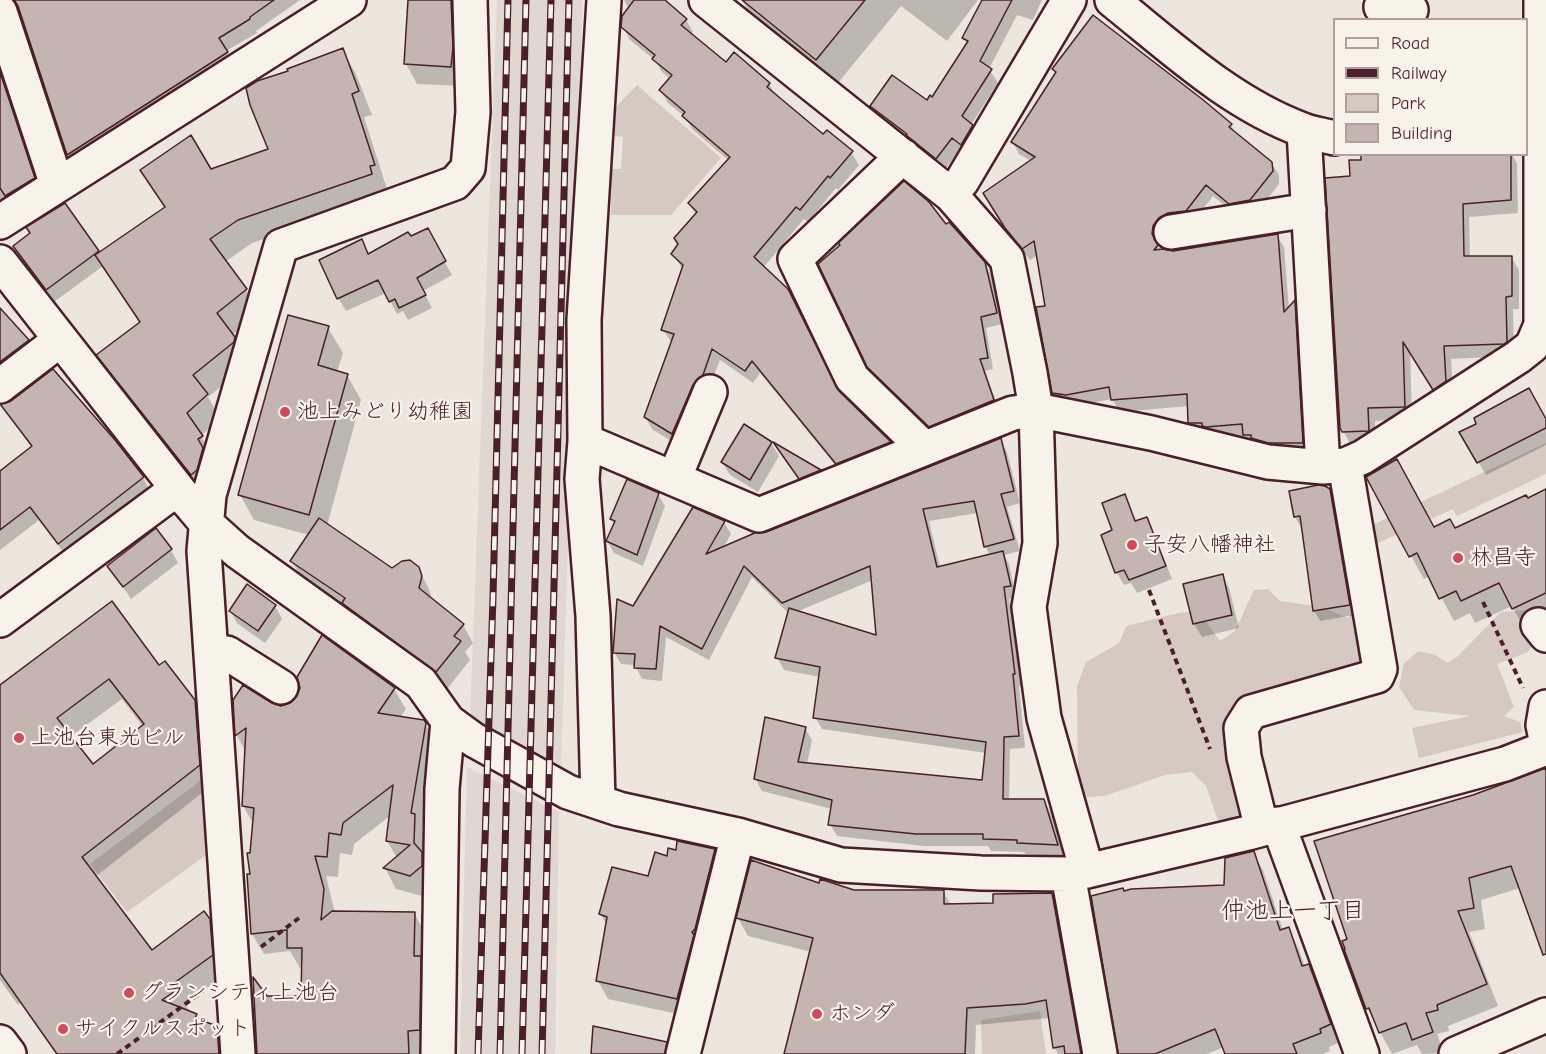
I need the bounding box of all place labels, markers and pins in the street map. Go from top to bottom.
place label: 池上みどり幼稚園 [297,399,473,425]
marker: 池上みどり幼稚園 [278,405,292,419]
place label: 子安八幡神社 [1144,532,1276,558]
marker: 子安八幡神社 [1125,538,1139,552]
place label: 林昌寺 [1470,545,1536,571]
marker: 林昌寺 [1451,551,1465,565]
place label: 上池台東光ビル [31,725,185,751]
marker: 上池台東光ビル [12,731,26,745]
place label: グランシティ上池台 [141,980,339,1006]
marker: グランシティ上池台 [122,986,136,1000]
place label: ホンダ [829,1001,895,1027]
marker: ホンダ [810,1007,824,1021]
place label: サイクルスポット [75,1016,251,1042]
marker: サイクルスポット [56,1022,70,1036]

